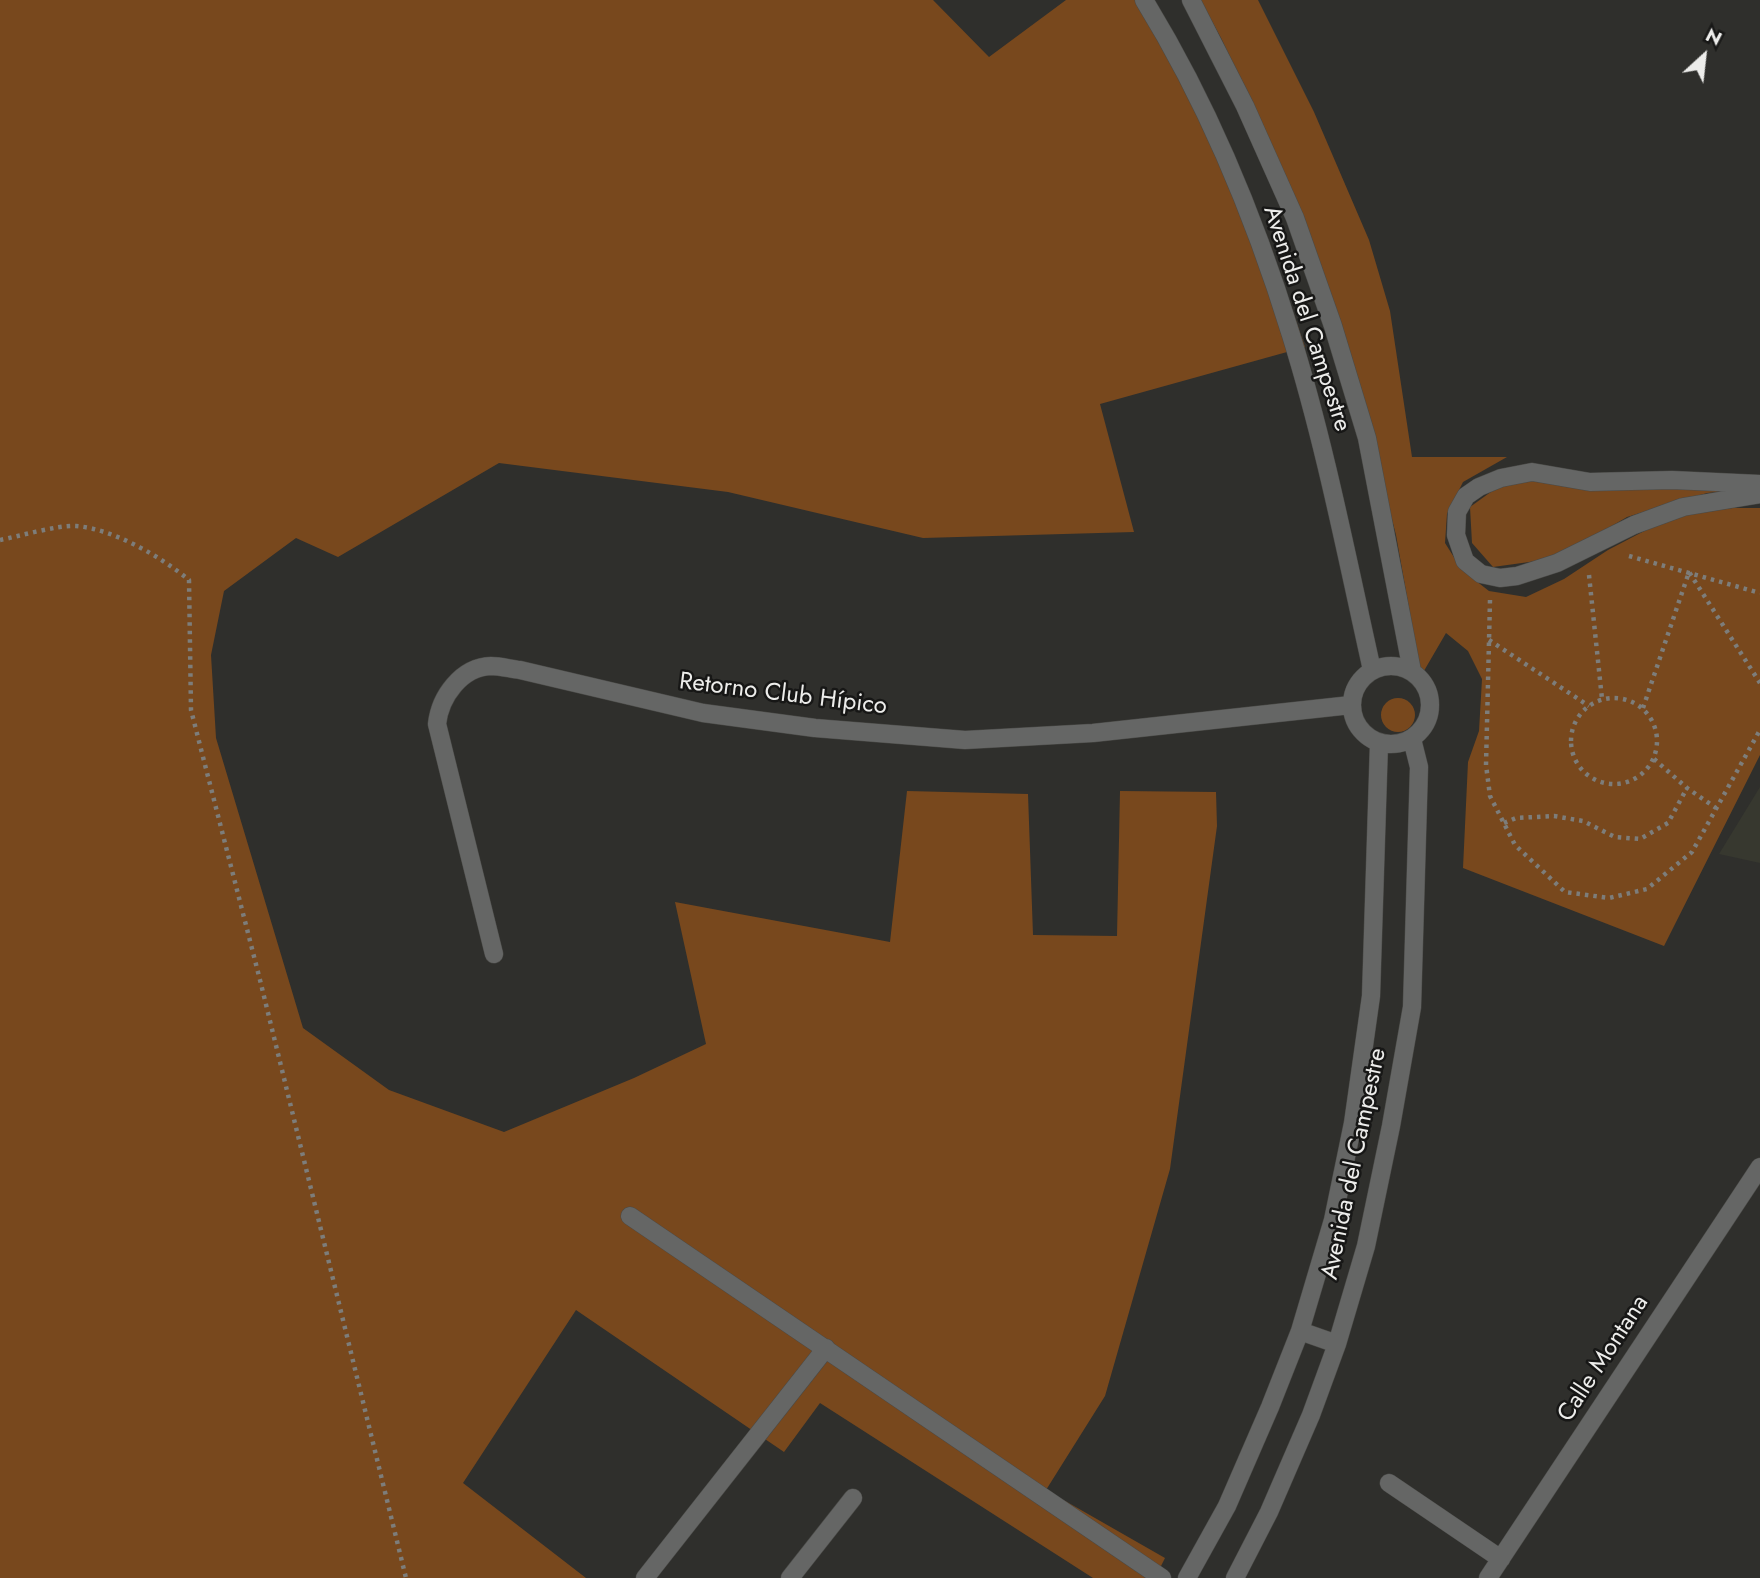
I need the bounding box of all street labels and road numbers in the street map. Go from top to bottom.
street label: Avenida del Campestre [1256,203,1356,435]
street label: Retorno Club Hípico [677,668,889,722]
street label: Avenida del Campestre [1316,1046,1394,1282]
street label: Calle Montana [1552,1290,1656,1428]

